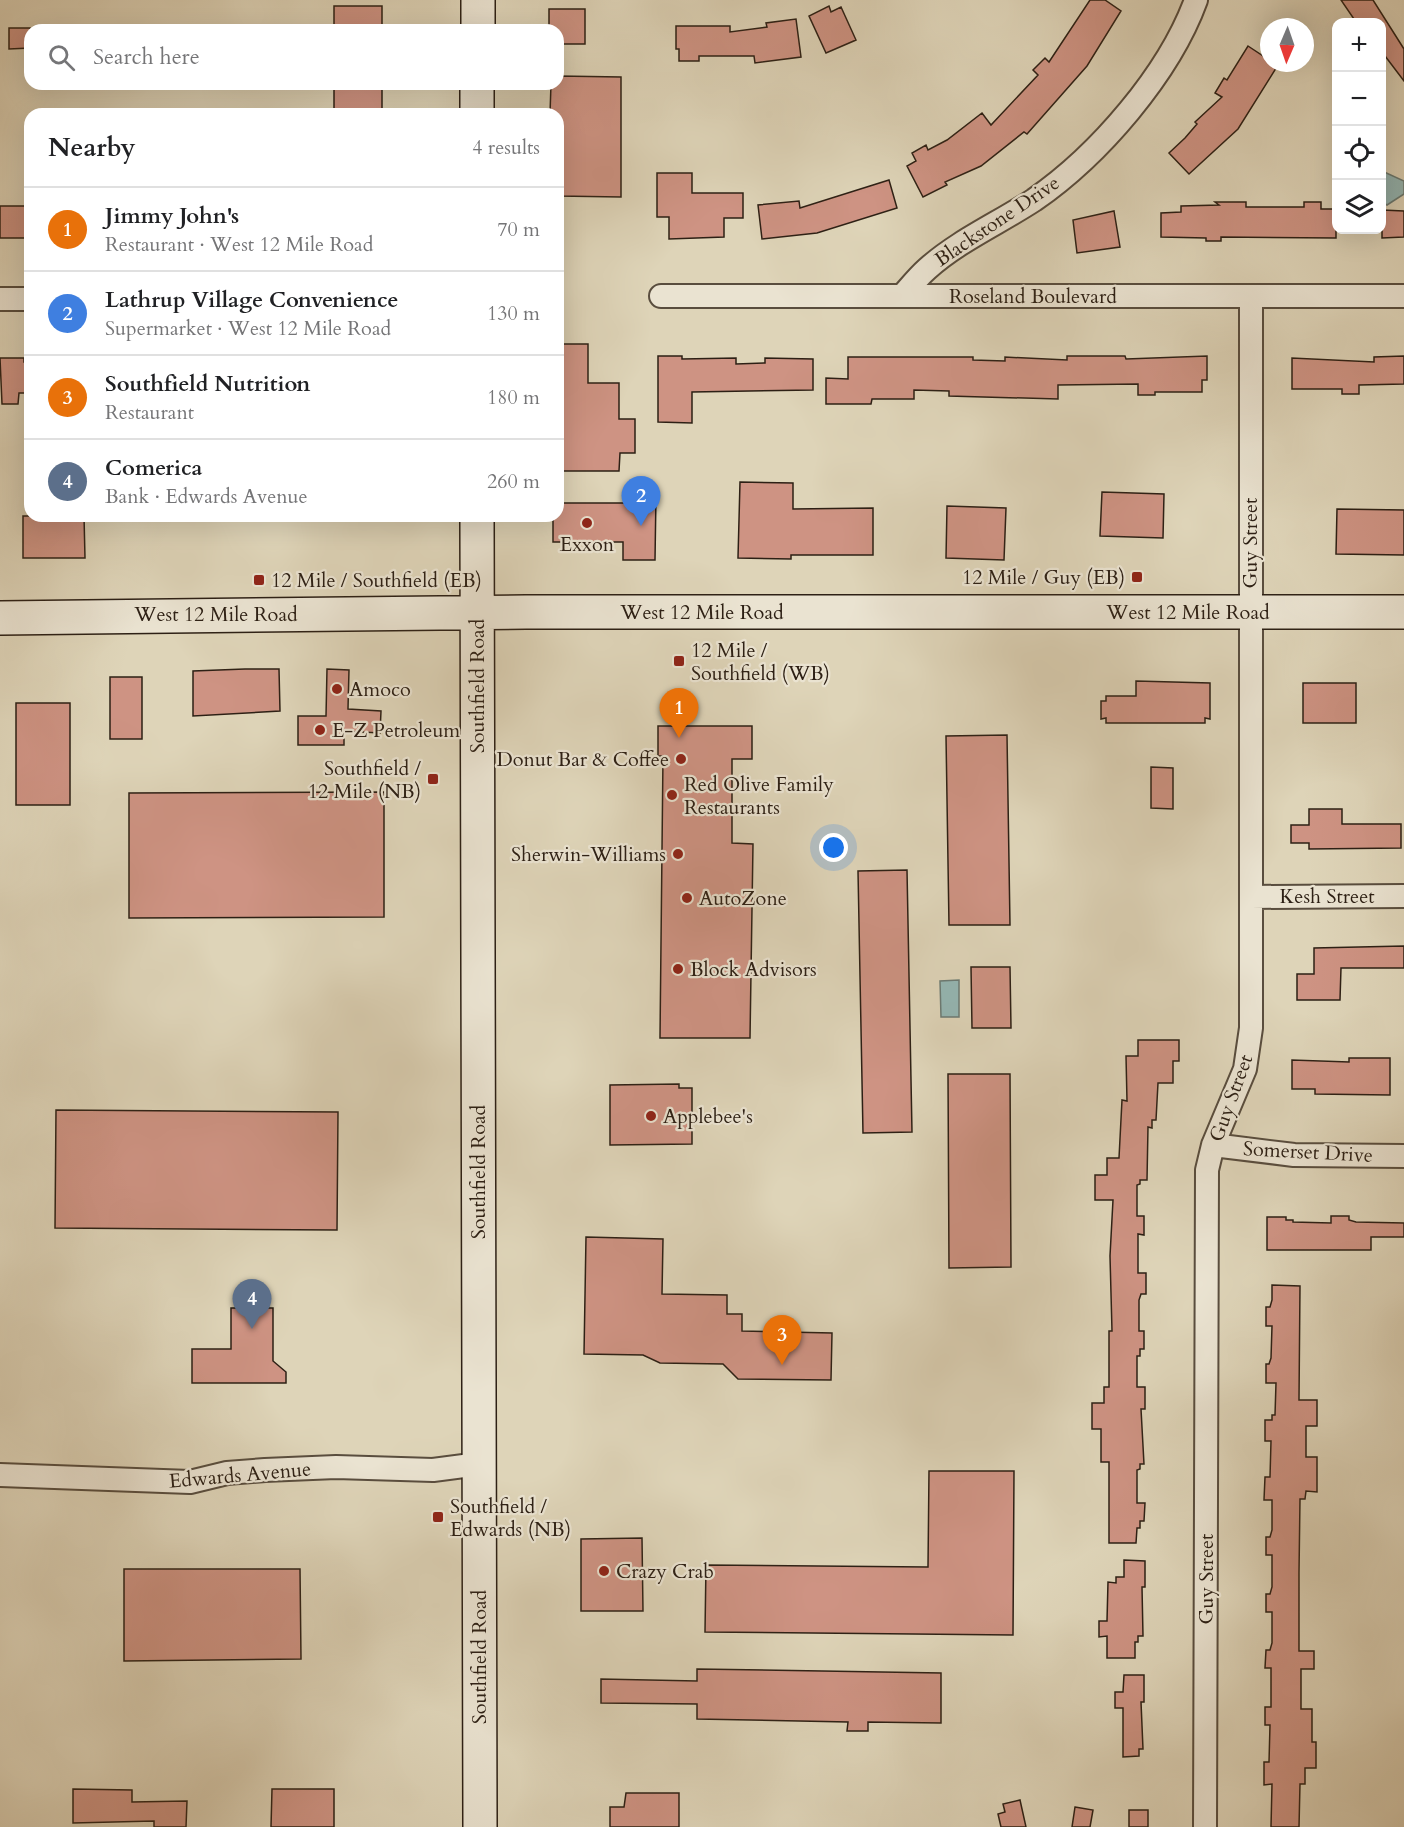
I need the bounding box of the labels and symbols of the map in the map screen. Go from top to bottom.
north arrow [1260,18,1314,72]
street label: Blackstone Drive [929,169,1065,273]
street label: Roseland Boulevard [949,283,1117,310]
pin: 2 [622,476,660,526]
street label: Guy Street [1237,497,1264,588]
marker: Exxon [580,516,594,530]
place label: Exxon [560,531,615,558]
place label: 12 Mile / Guy (EB) [962,564,1125,591]
place label: 12 Mile / Southfield (EB) [271,567,482,594]
marker: 12 Mile / Guy (EB) [1130,570,1144,584]
marker: 12 Mile / Southfield (EB) [252,573,266,587]
street label: West 12 Mile Road [619,599,784,626]
street label: West 12 Mile Road [1105,599,1270,626]
street label: West 12 Mile Road [133,601,298,628]
street label: Southfield Road [464,618,491,753]
place label: 12 Mile / Southfield (WB) [691,637,830,687]
marker: 12 Mile / Southfield (WB) [672,654,686,668]
place label: Amoco [349,676,411,703]
marker: Amoco [330,682,344,696]
pin: 1 [660,688,698,738]
place label: E-Z Petroleum [332,717,460,744]
marker: E-Z Petroleum [313,723,327,737]
place label: Donut Bar & Coffee [496,746,669,773]
marker: Donut Bar & Coffee [674,752,688,766]
place label: Southfield / 12 Mile (NB) [308,755,422,805]
place label: Red Olive Family Restaurants [684,771,834,821]
marker: Southfield / 12 Mile (NB) [426,772,440,786]
marker: Red Olive Family Restaurants [665,788,679,802]
your location [819,833,848,862]
place label: Sherwin-Williams [511,841,666,868]
marker: Sherwin-Williams [671,847,685,861]
street label: Kesh Street [1279,883,1375,910]
place label: AutoZone [699,885,787,912]
marker: AutoZone [680,891,694,905]
place label: Block Advisors [690,956,817,983]
marker: Block Advisors [671,962,685,976]
street label: Guy Street [1203,1050,1259,1145]
place label: Applebee's [663,1103,753,1130]
street label: Southfield Road [465,1104,492,1239]
marker: Applebee's [644,1109,658,1123]
street label: Somerset Drive [1242,1135,1374,1169]
pin: 4 [232,1280,272,1329]
pin: 3 [762,1316,802,1365]
street label: Edwards Avenue [168,1455,312,1495]
place label: Southfield / Edwards (NB) [450,1493,571,1543]
marker: Southfield / Edwards (NB) [431,1510,445,1524]
street label: Guy Street [1193,1533,1220,1624]
place label: Crazy Crab [616,1558,714,1585]
marker: Crazy Crab [597,1564,611,1578]
street label: Southfield Road [466,1589,493,1724]

